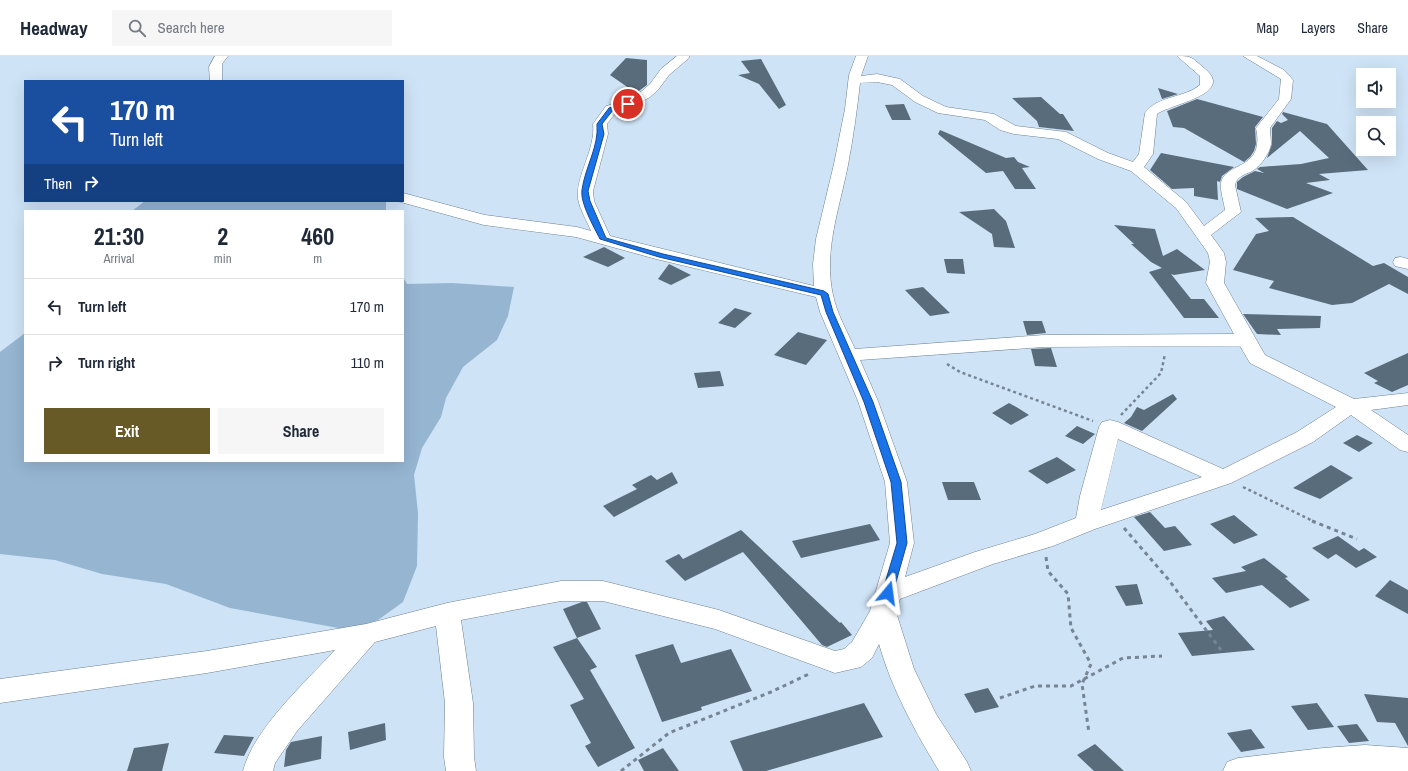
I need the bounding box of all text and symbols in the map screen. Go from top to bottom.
search box [112,10,392,46]
text: Headway [20,15,88,41]
icon: search [126,17,148,39]
text: Search here [158,17,225,38]
text: Map [1257,19,1279,37]
text: Layers [1301,19,1335,37]
text: Share [1357,19,1388,37]
map controls [1356,68,1396,156]
button: sound [1356,68,1396,108]
pin [611,87,645,121]
text: 170 m [110,91,175,129]
icon: arrive [617,93,639,115]
icon: left [44,96,96,148]
button: search [1356,116,1396,156]
text: Turn left [110,127,163,152]
icon: right [80,172,102,194]
text: Then [44,173,72,194]
text: 21:30 [94,220,144,252]
text: 2 [217,220,228,252]
text: 460 [301,220,334,252]
text: Arrival [104,250,134,267]
text: min [214,250,232,267]
text: m [313,250,322,267]
icon: left [44,296,66,318]
text: Turn left [78,296,126,317]
text: 170 m [350,296,384,317]
icon: right [44,352,66,374]
text: Turn right [78,352,135,373]
text: 110 m [351,352,384,373]
button: Exit [44,408,210,454]
button: Share [218,408,384,454]
position arrow [867,572,909,614]

